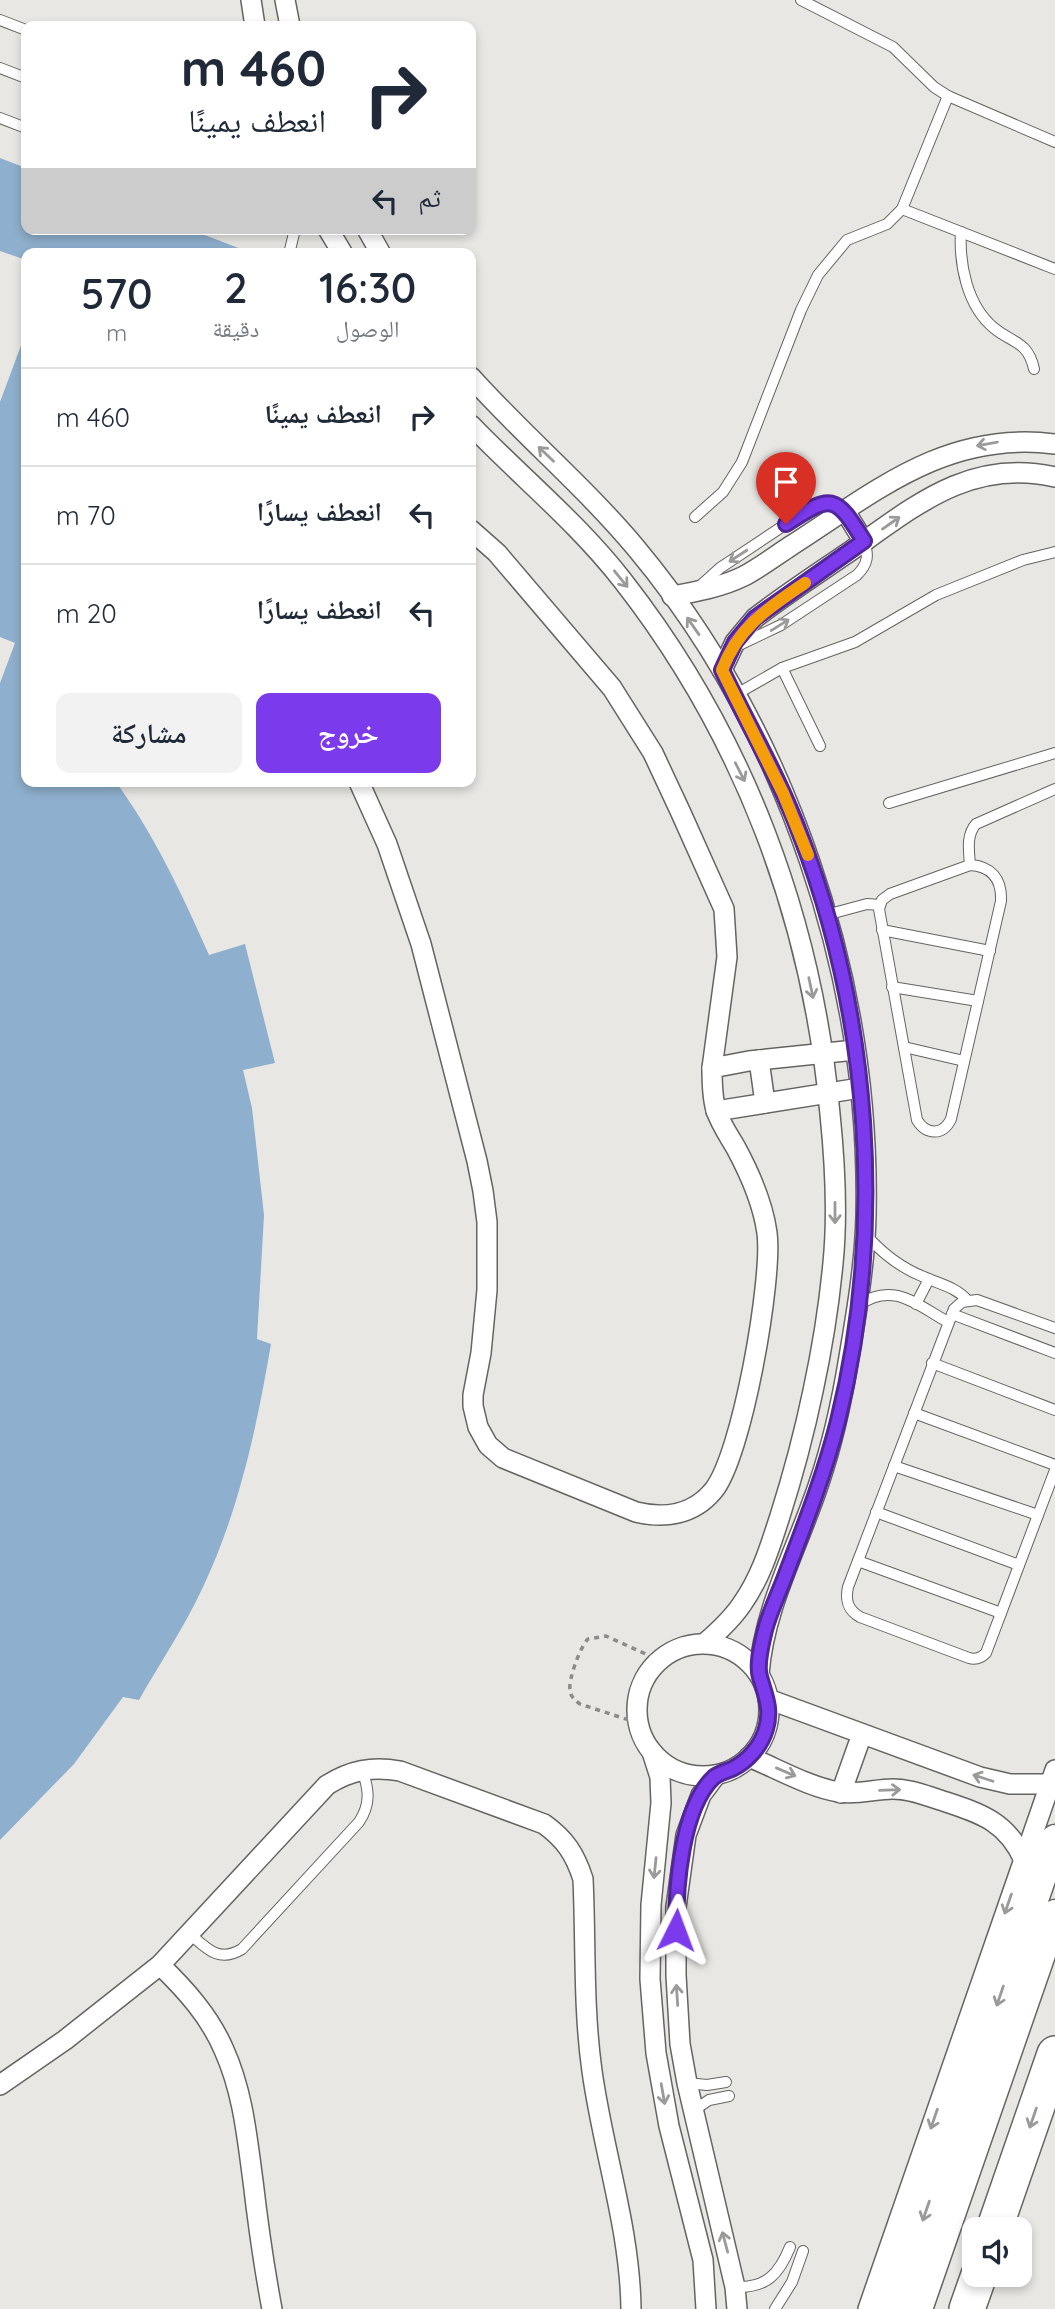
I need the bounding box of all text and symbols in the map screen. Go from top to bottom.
text: 460 m [181,37,326,98]
icon: right [350,49,441,140]
text: انعطف يمينًا [188,100,326,140]
text: ثم [418,181,441,214]
icon: left [366,182,404,220]
text: 2 [224,261,248,314]
text: 16:30 [319,261,416,314]
text: 570 [81,267,153,320]
text: دقيقة [212,314,259,343]
text: الوصول [336,314,399,343]
text: m [106,318,127,347]
text: انعطف يمينًا [264,397,382,430]
icon: right [403,398,441,436]
text: 460 m [56,401,130,434]
one-way arrow [976,438,999,451]
one-way arrow [538,445,555,462]
pin [756,452,816,524]
icon: arrive [767,463,805,501]
text: انعطف يسارًا [257,495,382,528]
icon: left [403,496,441,534]
text: 70 m [56,499,116,532]
one-way arrow [880,516,900,530]
one-way arrow [729,549,748,563]
one-way arrow [613,570,628,588]
text: انعطف يسارًا [257,593,382,626]
icon: left [403,594,441,632]
text: 20 m [56,597,117,630]
one-way arrow [686,617,700,637]
one-way arrow [769,618,789,632]
button: مشاركة [56,693,242,773]
button: خروج [256,693,441,773]
one-way arrow [733,761,747,782]
one-way arrow [805,976,819,999]
one-way arrow [828,1202,842,1225]
one-way arrow [775,1766,796,1779]
one-way arrow [972,1771,994,1784]
one-way arrow [879,1783,902,1796]
one-way arrow [648,1856,661,1879]
one-way arrow [1001,1892,1014,1914]
position arrow [639,1893,713,1967]
one-way arrow [670,1984,683,2007]
one-way arrow [993,1985,1006,2007]
one-way arrow [657,2082,671,2105]
one-way arrow [927,2107,939,2129]
one-way arrow [1026,2107,1038,2129]
one-way arrow [919,2199,931,2221]
map controls [962,2217,1032,2287]
button: sound [962,2217,1032,2287]
one-way arrow [717,2231,730,2253]

